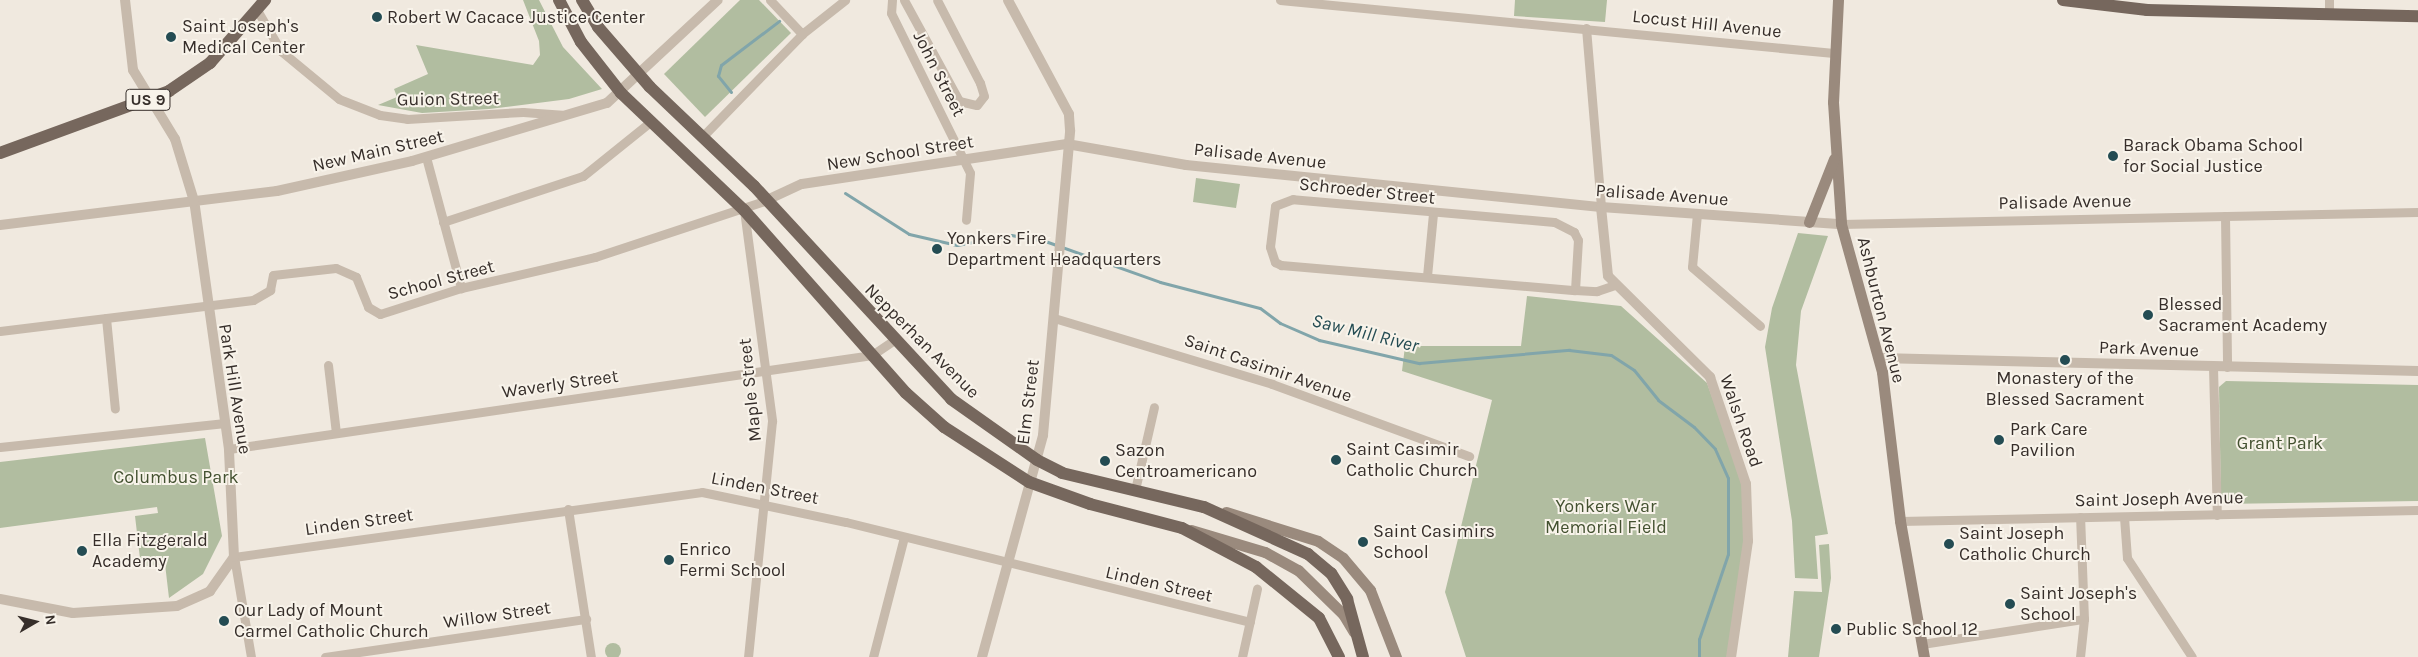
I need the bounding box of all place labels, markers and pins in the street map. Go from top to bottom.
place label: Robert W Cacace Justice Center [387,6,645,28]
marker: Robert W Cacace Justice Center [371,11,383,23]
place label: Saint Joseph's Medical Center [182,16,305,58]
marker: Saint Joseph's Medical Center [164,30,178,44]
place label: Barack Obama School for Social Justice [2123,135,2303,178]
marker: Barack Obama School for Social Justice [2107,150,2119,162]
place label: Yonkers Fire Department Headquarters [947,228,1161,270]
marker: Yonkers Fire Department Headquarters [931,243,943,255]
place label: Blessed Sacrament Academy [2158,294,2327,336]
marker: Blessed Sacrament Academy [2142,309,2154,321]
marker: Monastery of the Blessed Sacrament [2059,354,2071,366]
place label: Monastery of the Blessed Sacrament [1986,368,2144,410]
place label: Park Care Pavilion [2010,419,2087,462]
marker: Park Care Pavilion [1992,433,2006,447]
place label: Saint Casimir Catholic Church [1346,439,1478,482]
place label: Sazon Centroamericano [1115,440,1257,482]
marker: Saint Casimir Catholic Church [1330,454,1342,466]
marker: Sazon Centroamericano [1099,455,1111,467]
place label: Saint Casimirs School [1373,521,1495,564]
place label: Saint Joseph Catholic Church [1959,523,2091,566]
place label: Ella Fitzgerald Academy [92,530,208,572]
marker: Saint Casimirs School [1357,536,1369,548]
marker: Saint Joseph Catholic Church [1943,538,1955,550]
place label: Enrico Fermi School [679,539,786,582]
marker: Ella Fitzgerald Academy [76,545,88,557]
marker: Enrico Fermi School [663,554,675,566]
place label: Saint Joseph's School [2020,583,2137,626]
marker: Saint Joseph's School [2004,598,2016,610]
place label: Our Lady of Mount Carmel Catholic Church [234,600,429,642]
marker: Our Lady of Mount Carmel Catholic Church [218,615,230,627]
place label: Public School 12 [1846,618,1978,640]
marker: Public School 12 [1830,623,1842,635]

